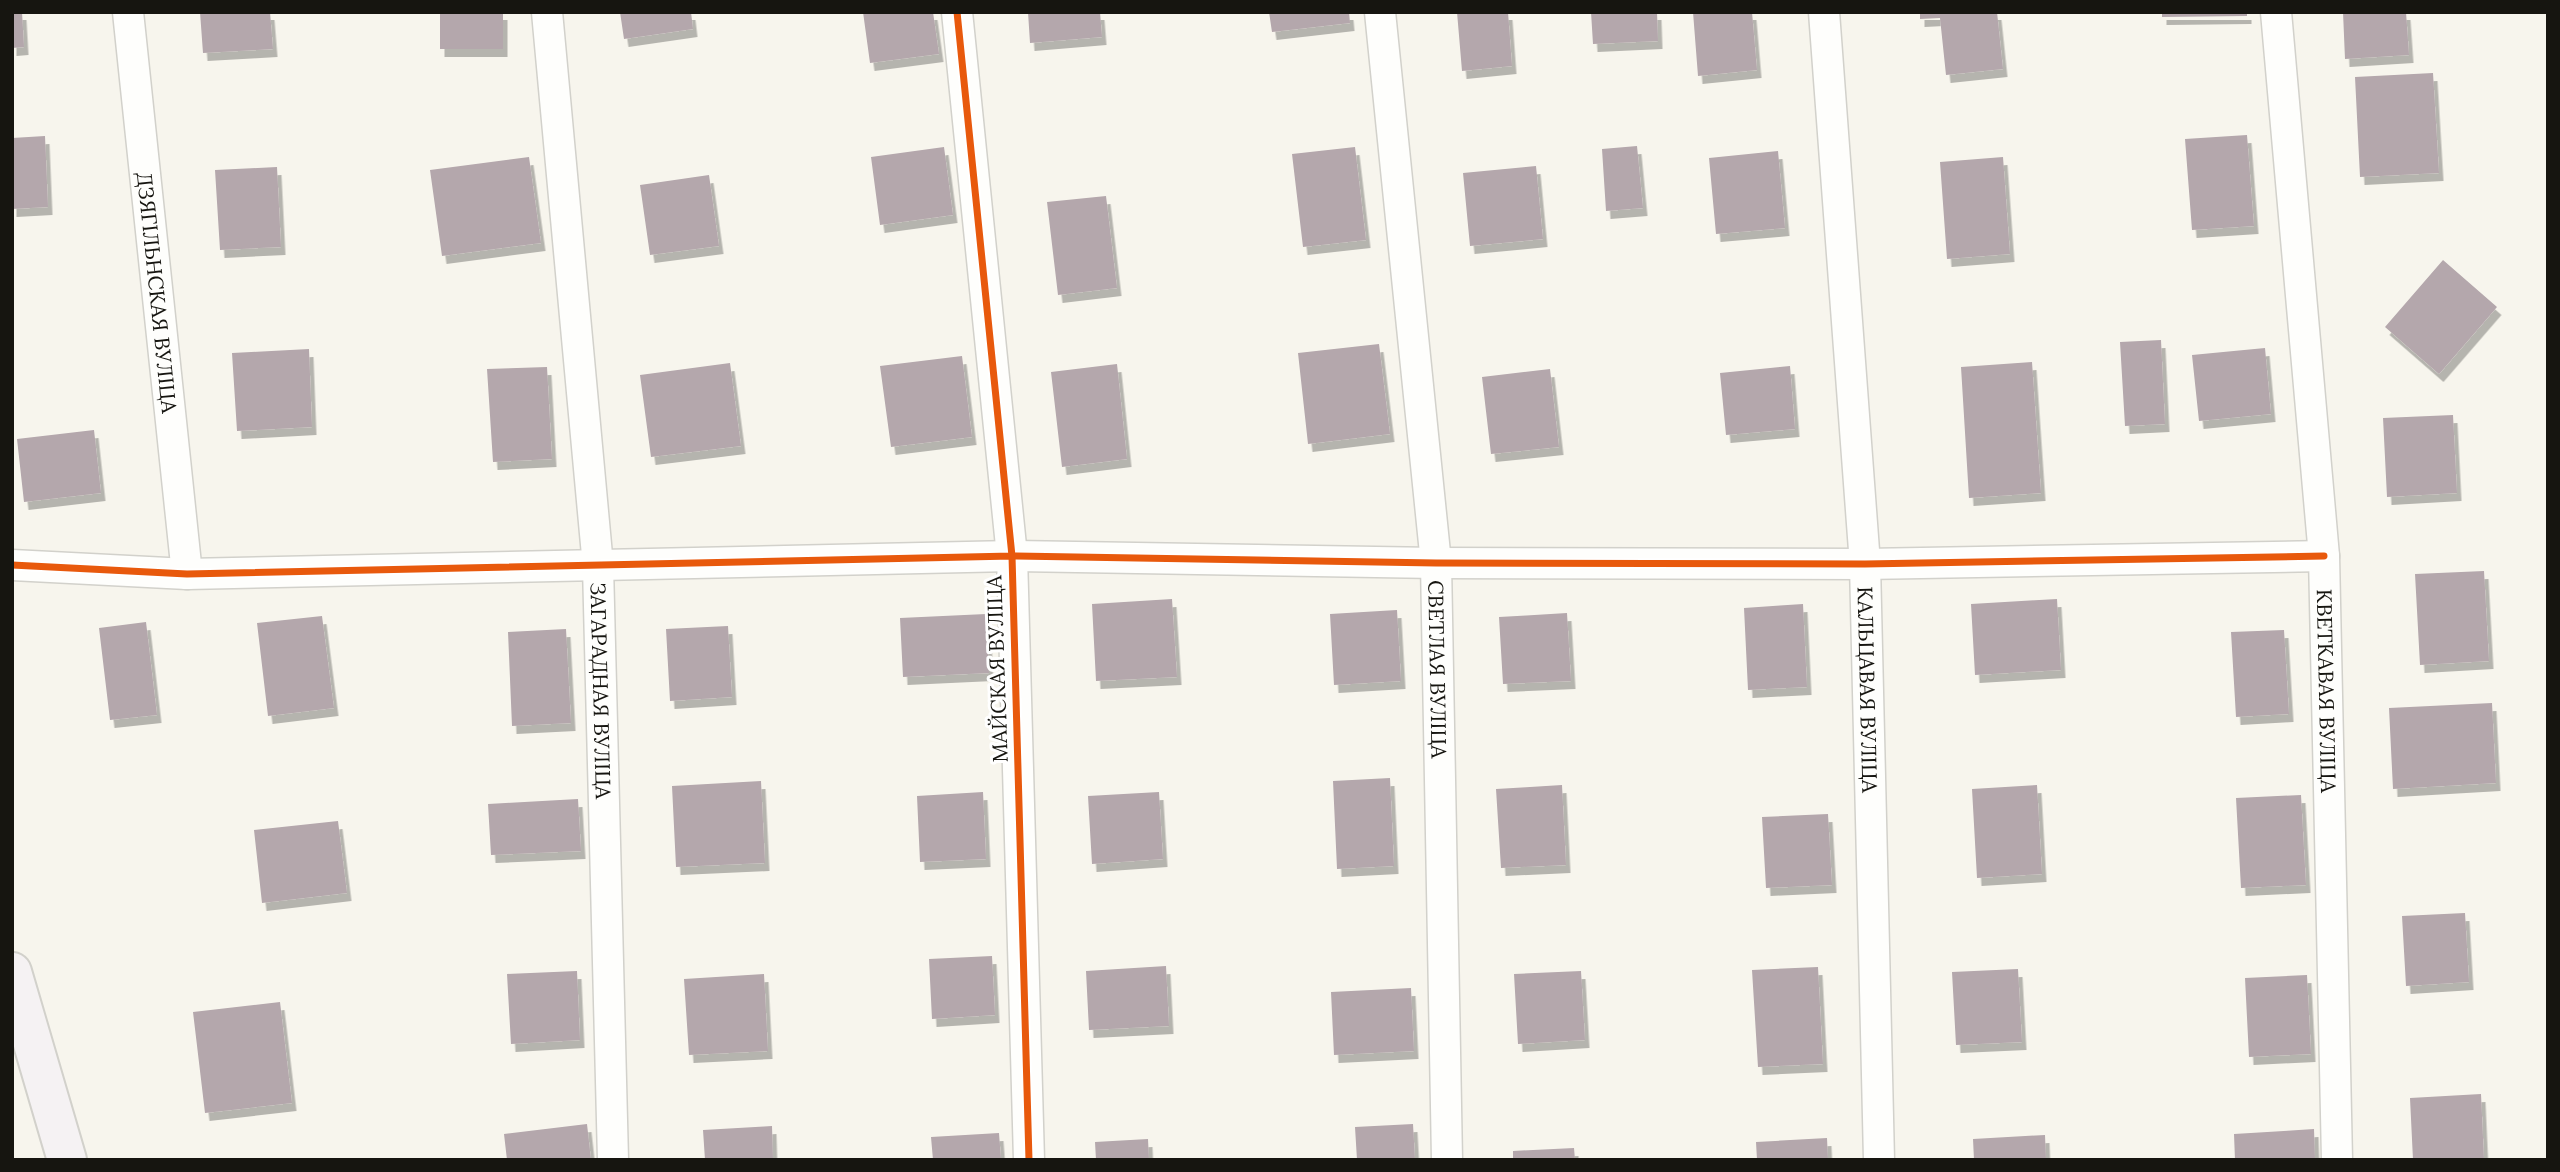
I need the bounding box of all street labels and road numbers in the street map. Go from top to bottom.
street label: ДЗЯГІЛЬНСКАЯ ВУЛІЦА [131,171,184,415]
street label: МАЙСКАЯ ВУЛІЦА [980,574,1014,763]
street label: СВЕТЛАЯ ВУЛІЦА [1423,580,1453,759]
street label: ЗАГАРАДНАЯ ВУЛІЦА [585,582,617,800]
street label: КАЛЬЦАВАЯ ВУЛІЦА [1852,586,1884,794]
street label: КВЕТКАВАЯ ВУЛІЦА [2311,589,2343,794]

